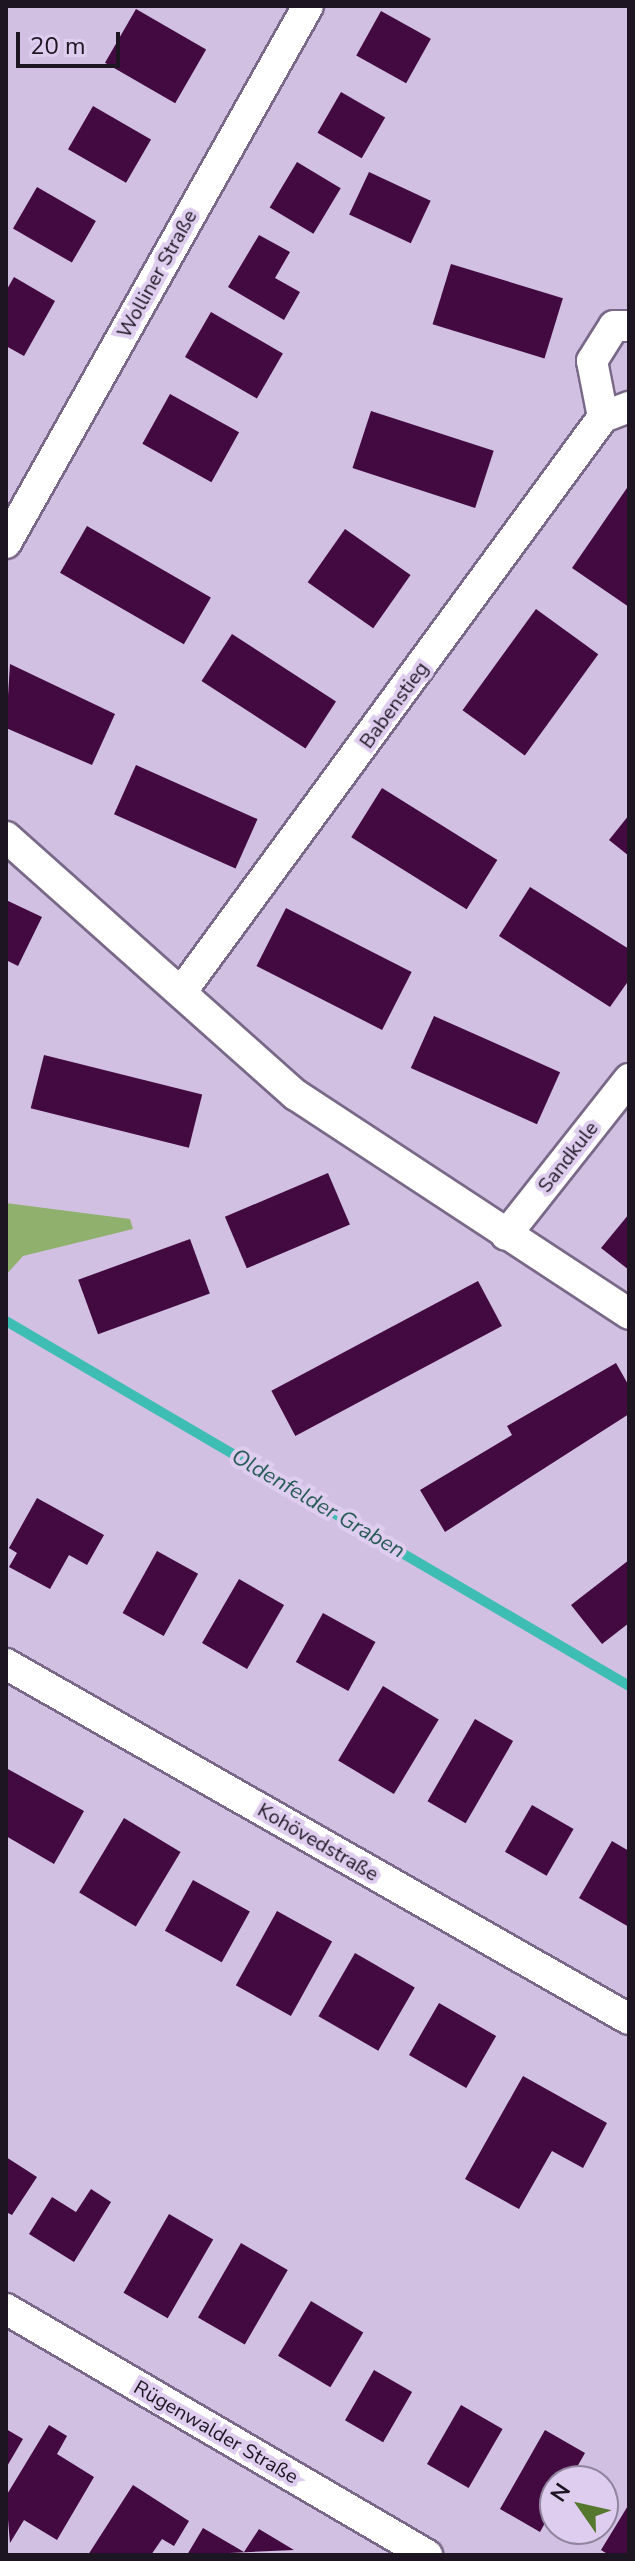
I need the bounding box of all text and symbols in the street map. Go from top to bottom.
scale bar [20,16,124,66]
text: 20 m [30,30,86,62]
street label: Wolliner Straße [112,206,202,342]
street label: Babenstieg [355,657,433,753]
street label: Sandkule [533,1117,603,1197]
water label: Oldenfelder Graben [227,1444,409,1564]
street label: Kohövedstraße [253,1798,383,1886]
street label: Rügenwalder Straße [130,2375,302,2489]
north arrow [539,2465,619,2545]
text: N [544,2477,578,2508]

